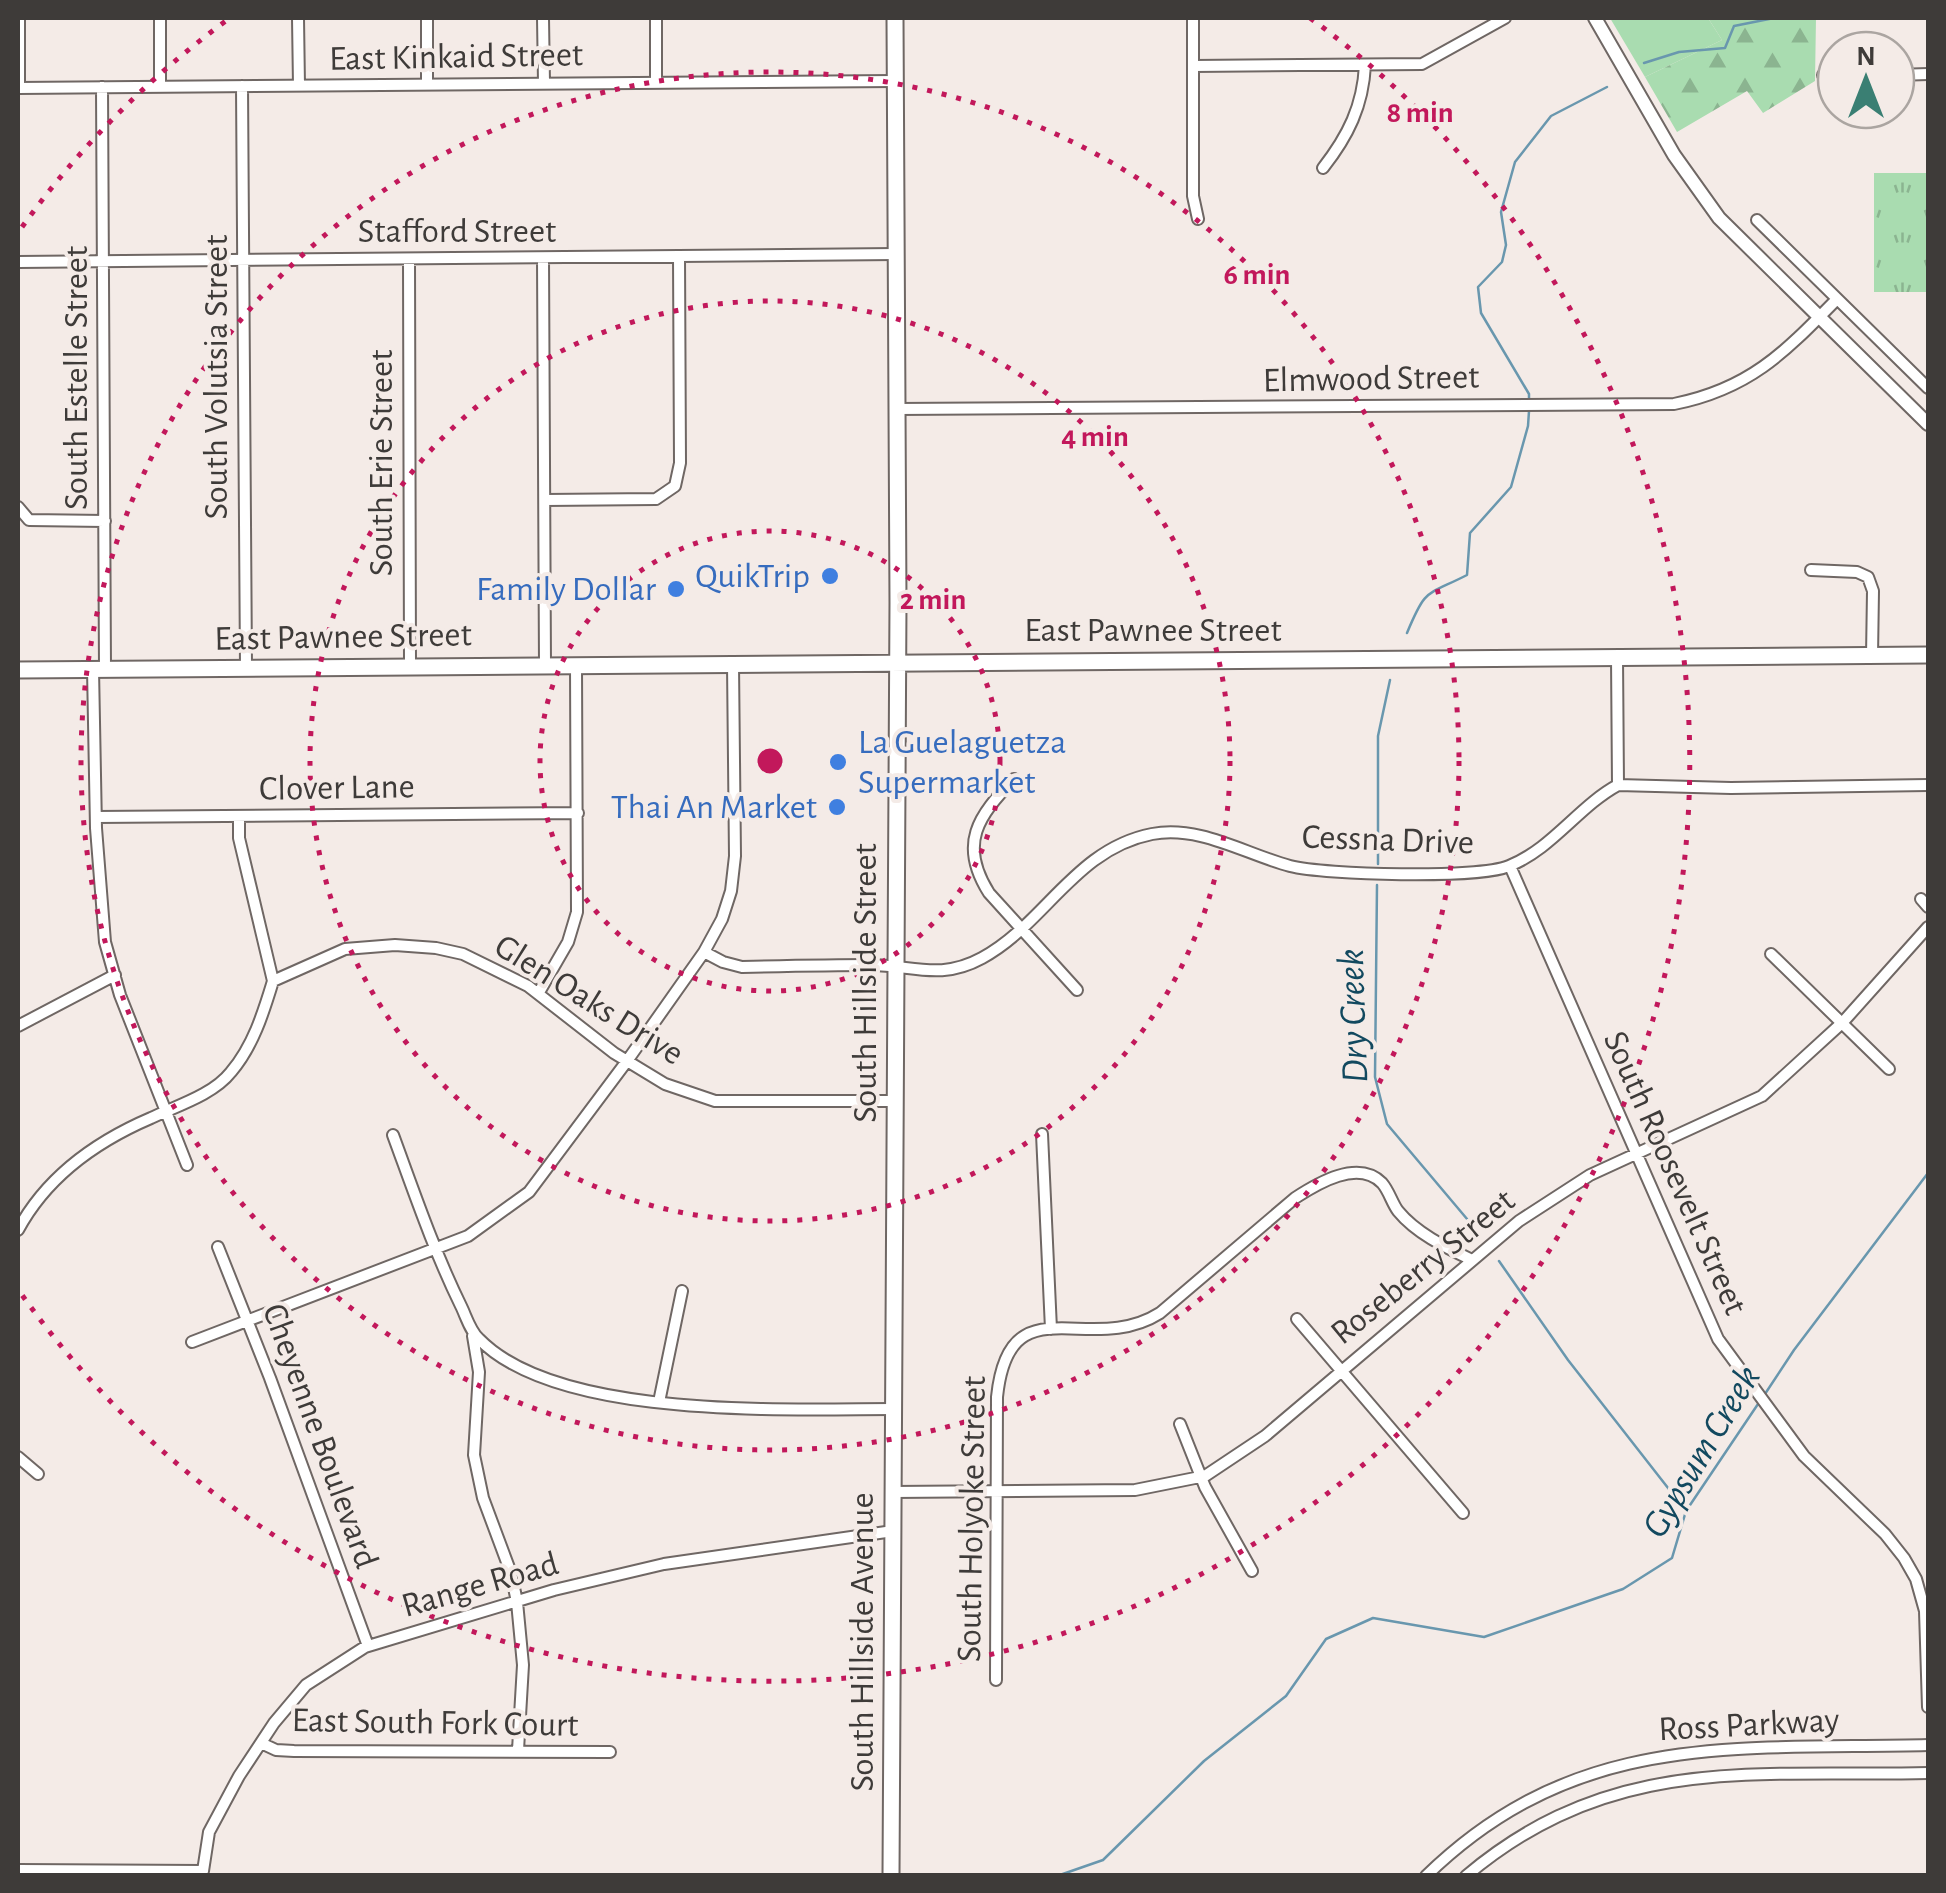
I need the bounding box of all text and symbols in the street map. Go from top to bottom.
north arrow [1816,30,1916,130]
street label: East Kinkaid Street [329,37,583,77]
text: N [1856,43,1876,71]
text: 8 min [1386,98,1454,128]
street label: Stafford Street [358,214,556,249]
street label: South Volutsia Street [199,235,234,519]
street label: South Estelle Street [59,246,94,510]
text: 6 min [1224,260,1290,290]
street label: South Erie Street [364,350,399,576]
street label: Elmwood Street [1262,360,1480,398]
text: 4 min [1061,422,1129,452]
place label: QuikTrip [695,559,810,594]
marker: QuikTrip [819,565,841,587]
place label: Family Dollar [476,572,657,607]
marker: Family Dollar [665,578,687,600]
text: 2 min [900,585,966,615]
street label: East Pawnee Street [1024,613,1282,648]
street label: East Pawnee Street [214,617,472,657]
place label: La Guelaguetza Supermarket [858,725,1066,800]
centre of rings [752,743,788,779]
marker: La Guelaguetza Supermarket [827,751,849,773]
street label: Clover Lane [259,769,415,807]
place label: Thai An Market [611,790,817,825]
marker: Thai An Market [826,796,848,818]
street label: Cessna Drive [1301,820,1475,860]
street label: South Hillside Street [848,843,883,1123]
street label: Glen Oaks Drive [488,928,690,1072]
water label: Dry Creek [1333,948,1375,1084]
street label: South Roosevelt Street [1597,1026,1753,1320]
street label: Roseberry Street [1325,1183,1521,1351]
street label: Cheyenne Boulevard [256,1299,384,1573]
water label: Gypsum Creek [1636,1360,1768,1544]
street label: South Holyoke Street [952,1376,992,1662]
street label: South Hillside Avenue [845,1492,880,1792]
street label: Range Road [398,1546,562,1624]
street label: East South Fork Court [291,1703,579,1743]
street label: Ross Parkway [1658,1703,1840,1747]

